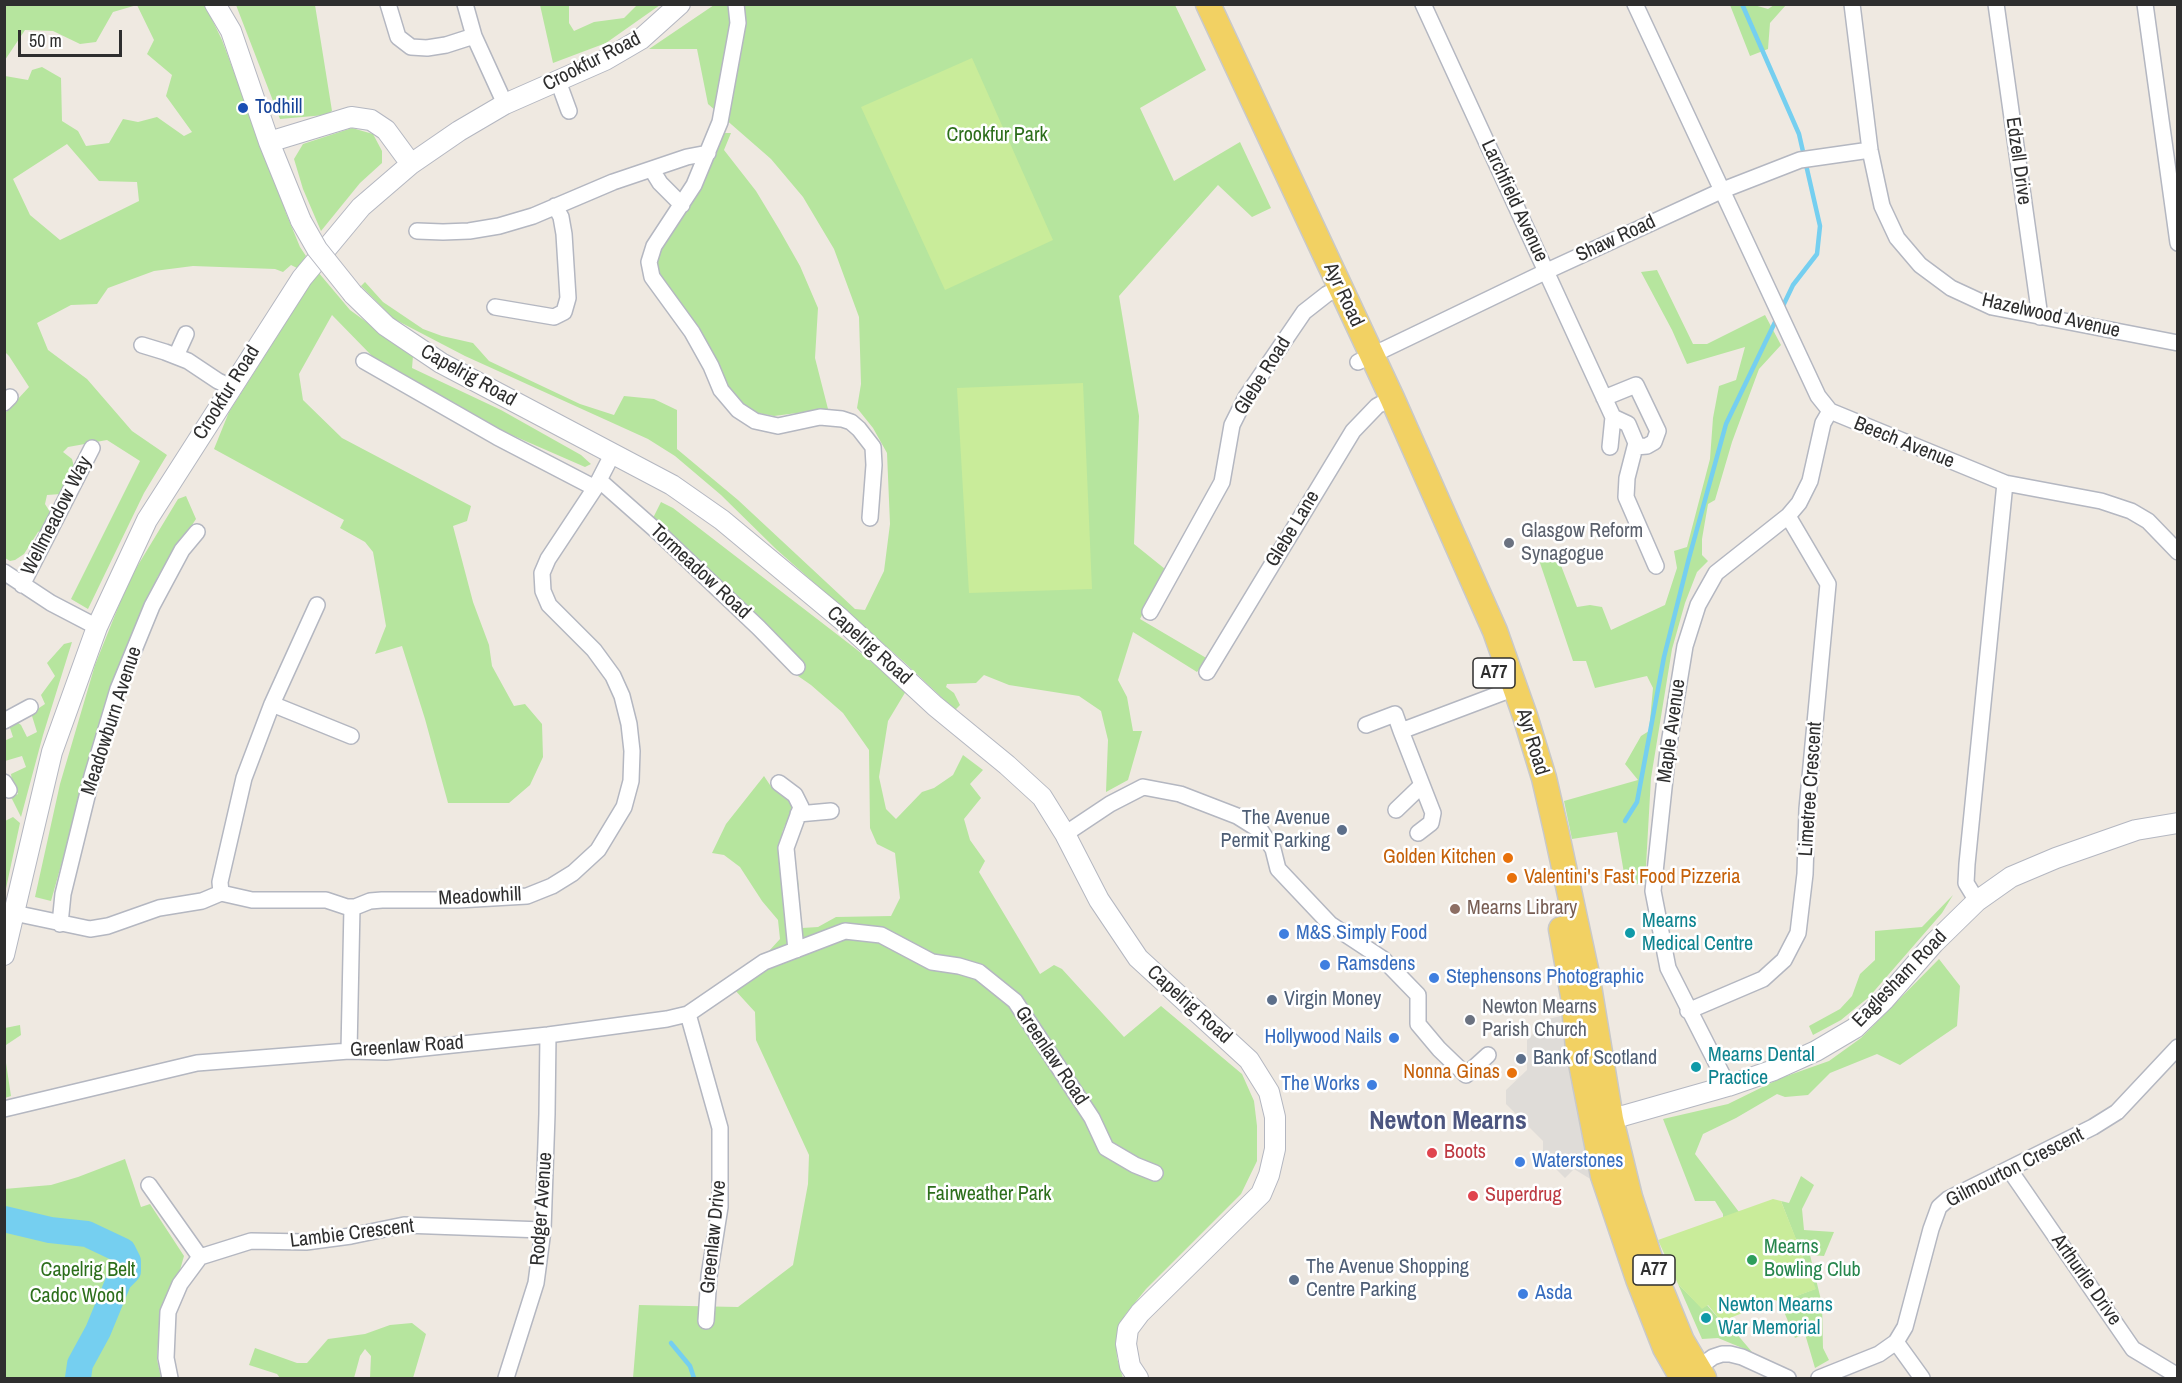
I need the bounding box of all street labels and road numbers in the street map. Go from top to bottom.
street label: Crookfur Road [539,27,645,97]
street label: Edzell Drive [2000,116,2036,206]
street label: Larchfield Avenue [1475,136,1553,266]
street label: Shaw Road [1573,210,1659,268]
street label: Ayr Road [1318,259,1368,331]
street label: Hazelwood Avenue [1980,288,2122,344]
street label: Glebe Road [1230,333,1296,419]
street label: Capelrig Road [416,340,520,412]
street label: Crookfur Road [189,341,265,445]
street label: Beech Avenue [1850,412,1958,474]
street label: Wellmeadow Way [17,452,97,580]
street label: Glebe Lane [1261,486,1325,572]
street label: Tormeadow Road [645,519,755,625]
street label: Capelrig Road [822,602,916,690]
street label: Meadowburn Avenue [77,644,147,798]
road number: A77 [1473,658,1515,688]
street label: Maple Avenue [1653,678,1691,784]
street label: Ayr Road [1511,706,1553,778]
street label: Limetree Crescent [1794,721,1828,857]
street label: Meadowhill [438,883,522,911]
street label: Eaglesham Road [1848,925,1952,1033]
street label: Capelrig Road [1142,961,1236,1049]
street label: Greenlaw Road [1009,1002,1093,1110]
street label: Greenlaw Road [349,1031,465,1063]
street label: Gilmourton Crescent [1942,1123,2088,1213]
street label: Rodger Avenue [526,1151,558,1267]
street label: Greenlaw Drive [696,1179,732,1295]
street label: Lambie Crescent [289,1214,415,1254]
street label: Arthurlie Drive [2046,1230,2126,1330]
road number: A77 [1633,1255,1675,1285]

